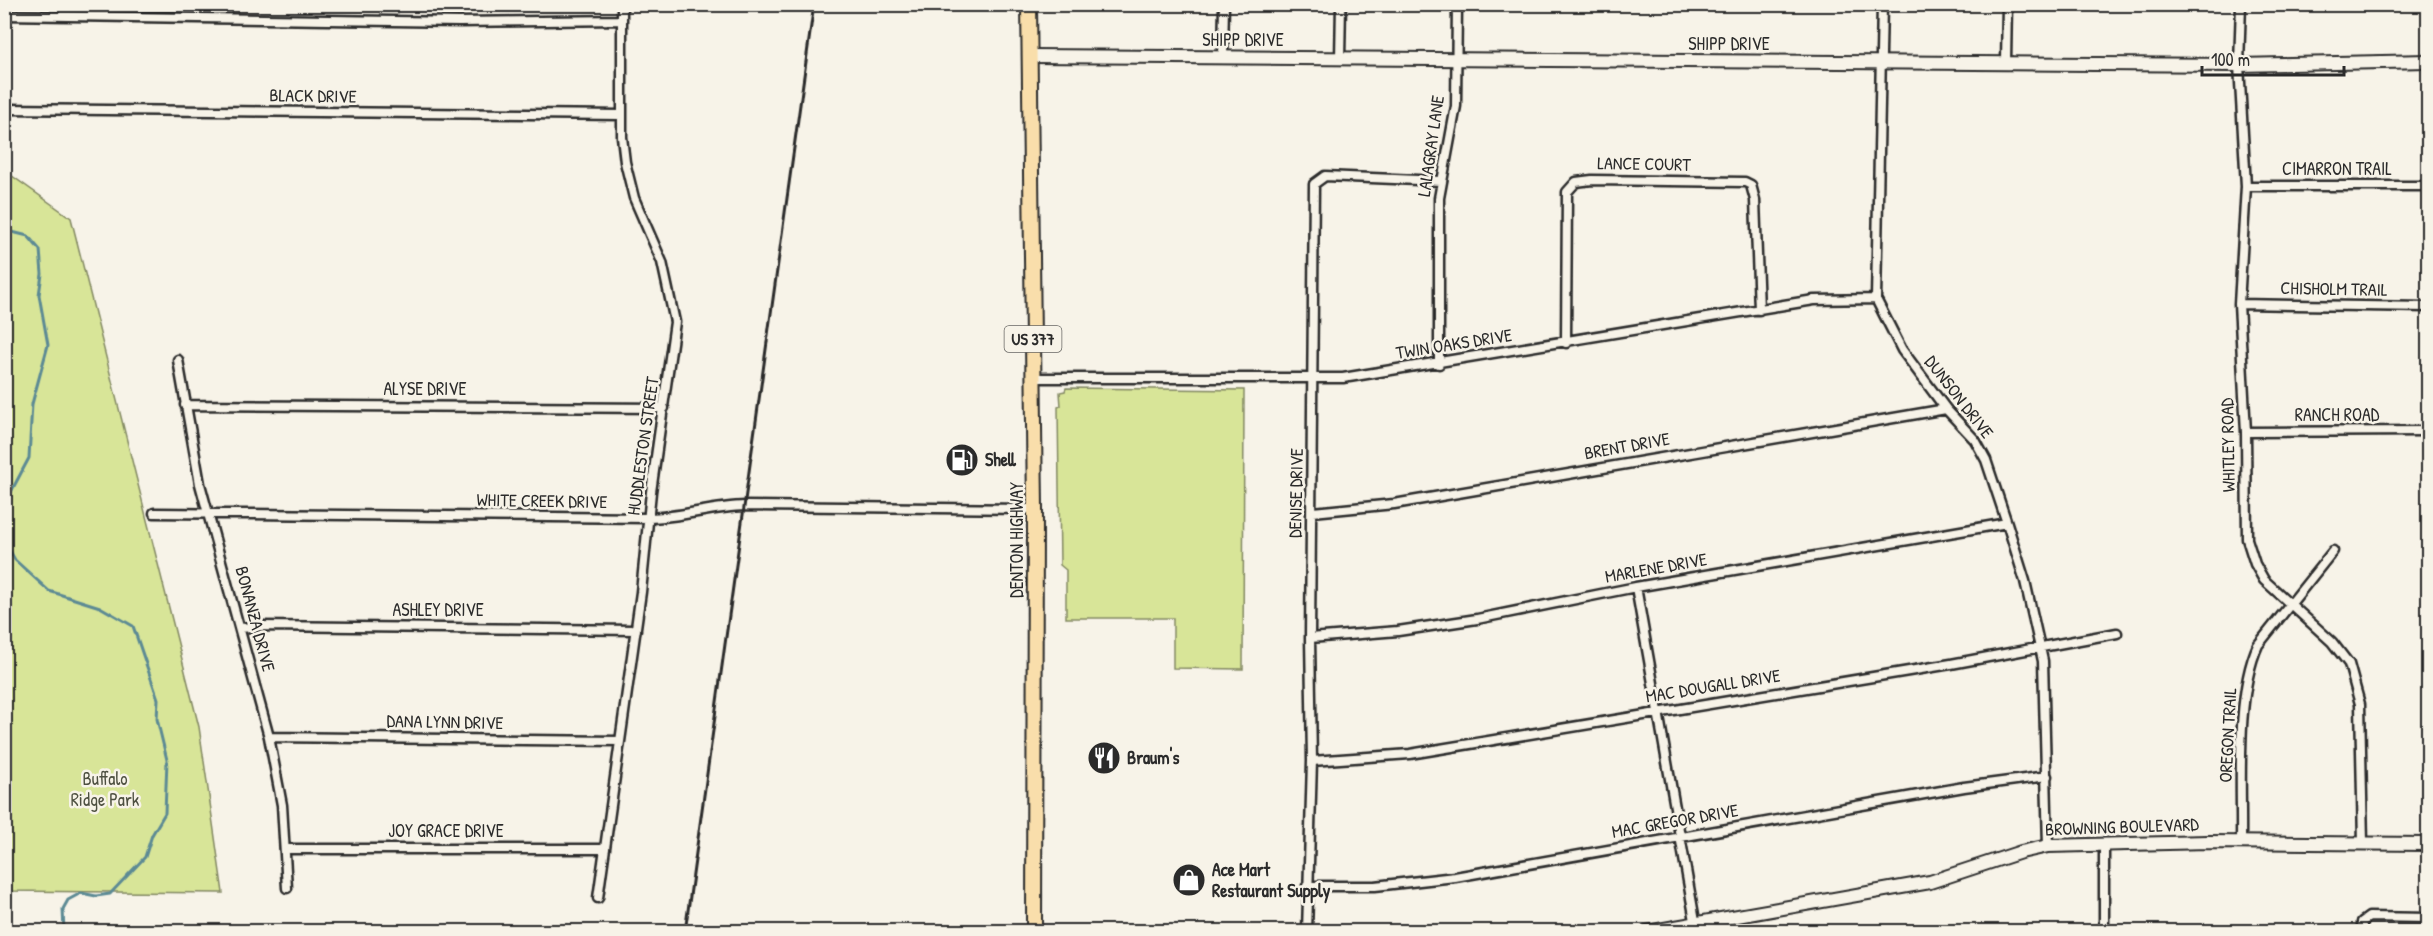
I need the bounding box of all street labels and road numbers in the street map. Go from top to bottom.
street label: SHIPP DRIVE [1202,27,1284,52]
street label: SHIPP DRIVE [1688,31,1770,56]
street label: BLACK DRIVE [269,82,357,109]
street label: LALAGRAY LANE [1411,94,1450,198]
street label: LANCE COURT [1597,150,1691,177]
street label: CIMARRON TRAIL [2282,156,2392,181]
street label: CHISHOLM TRAIL [2280,275,2388,302]
street label: TWIN OAKS DRIVE [1394,322,1514,365]
road number: US 377 [1004,326,1062,352]
street label: DUNSON DRIVE [1919,350,2000,443]
street label: HUDDLESTON STREET [620,374,665,517]
street label: ALYSE DRIVE [384,376,466,401]
street label: WHITLEY ROAD [2214,397,2241,492]
street label: RANCH ROAD [2295,402,2380,427]
street label: BRENT DRIVE [1582,426,1672,465]
street label: DENISE DRIVE [1282,448,1309,538]
street label: DENTON HIGHWAY [1004,482,1029,598]
street label: WHITE CREEK DRIVE [476,487,608,514]
street label: MARLENE DRIVE [1603,546,1709,589]
street label: BONANZA DRIVE [229,563,282,674]
street label: ASHLEY DRIVE [392,597,484,622]
street label: MAC DOUGALL DRIVE [1644,663,1782,708]
street label: OREGON TRAIL [2213,687,2242,783]
street label: DANA LYNN DRIVE [386,708,504,735]
street label: MAC GREGOR DRIVE [1610,797,1740,844]
street label: BROWNING BOULEVARD [2045,811,2200,842]
street label: JOY GRACE DRIVE [388,818,504,843]

